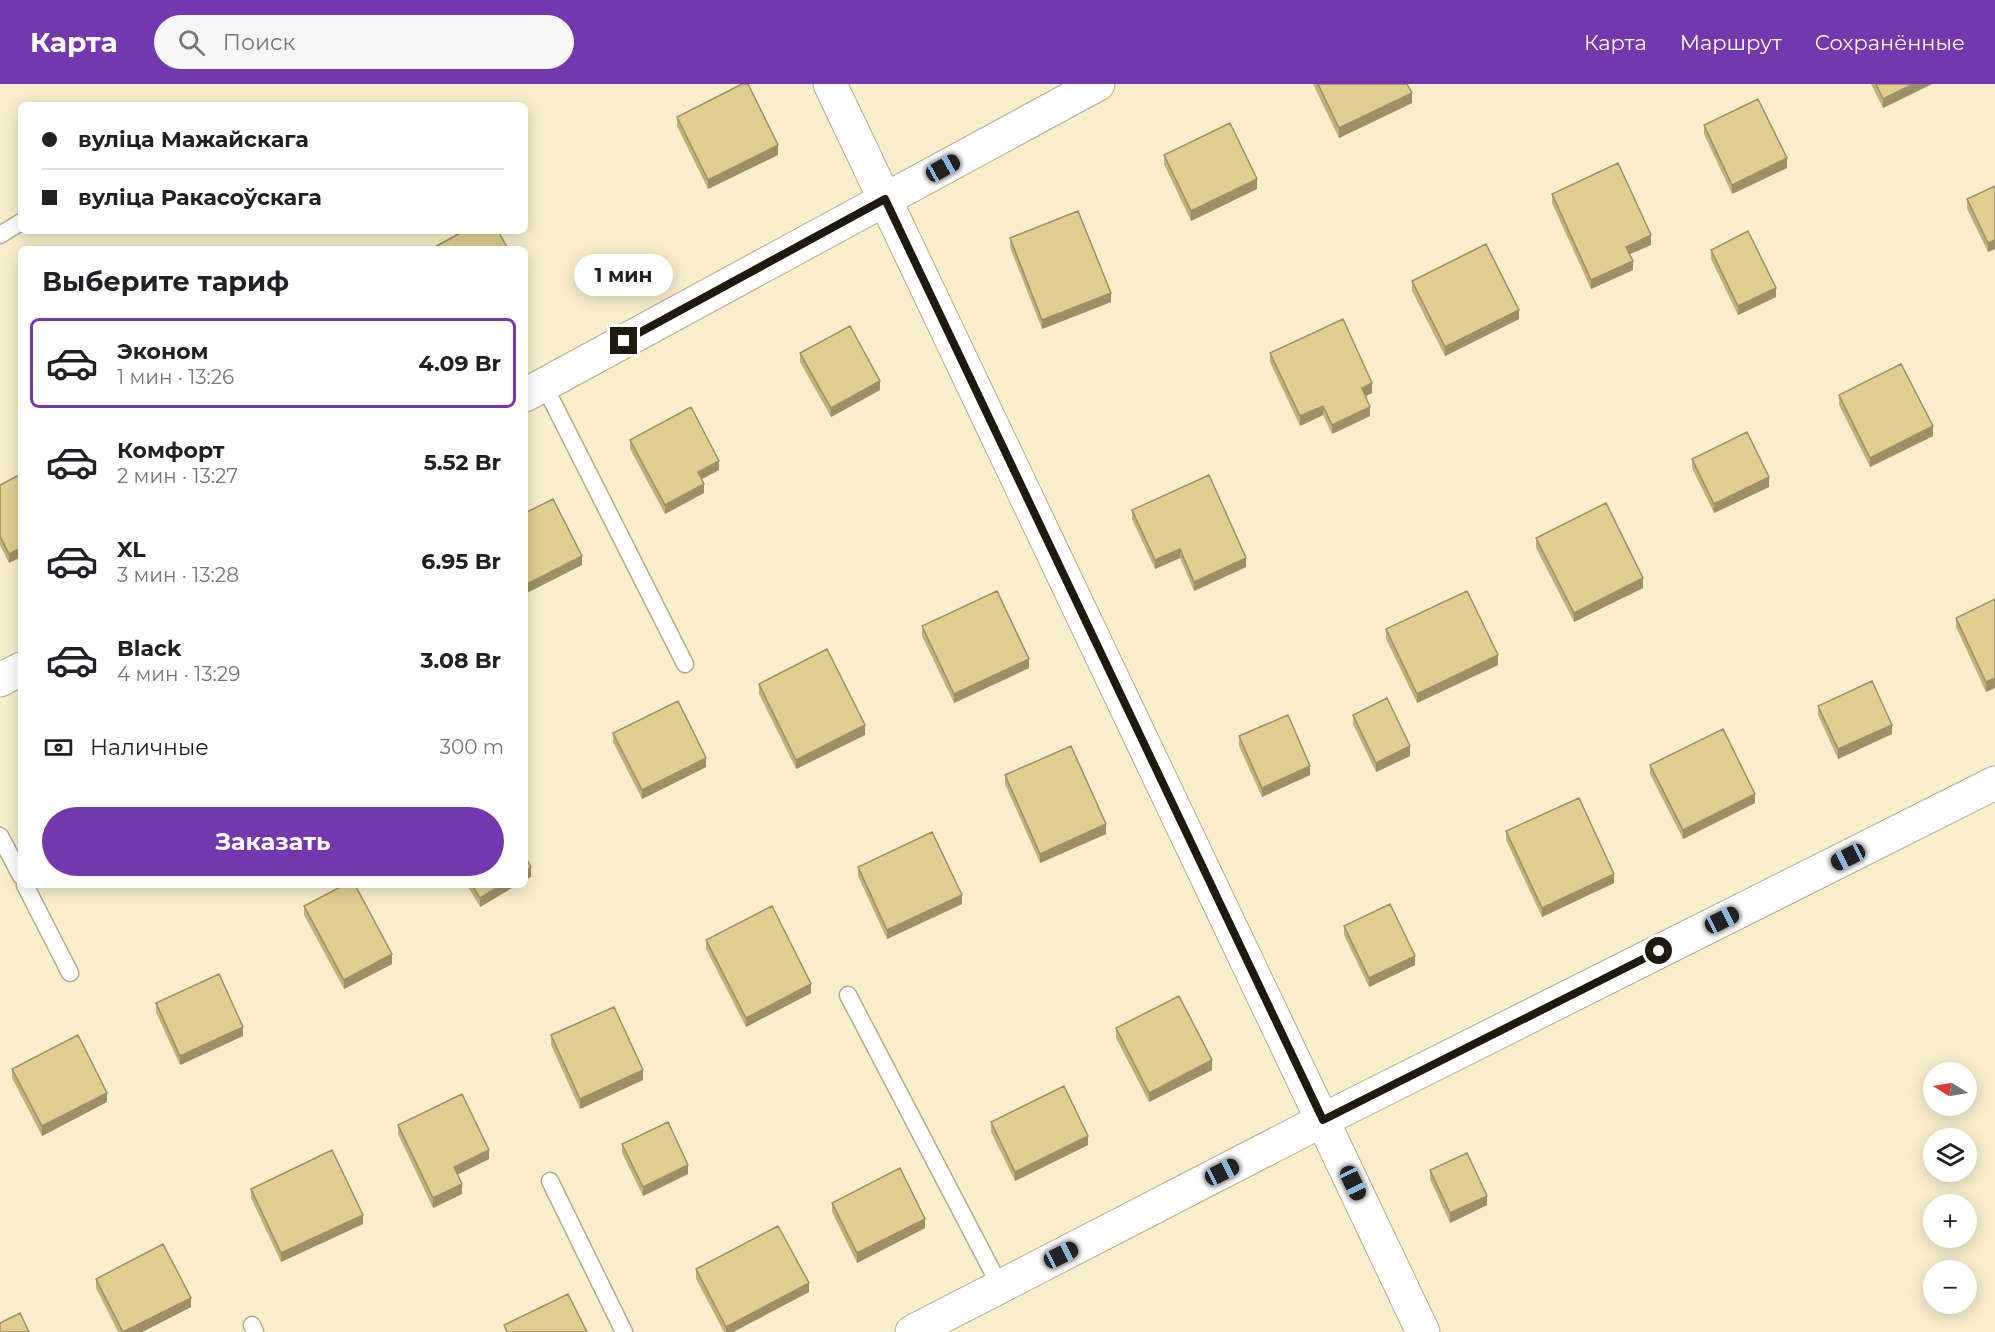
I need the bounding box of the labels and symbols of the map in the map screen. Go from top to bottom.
car [923,151,963,185]
callout: 1 мин [574,254,674,296]
route end [610,327,637,354]
car [1828,841,1868,873]
car [1702,904,1742,936]
route start [1645,937,1672,964]
north arrow [1923,1062,1977,1116]
car [1202,1156,1242,1188]
car [1337,1163,1369,1203]
car [1041,1239,1081,1271]

